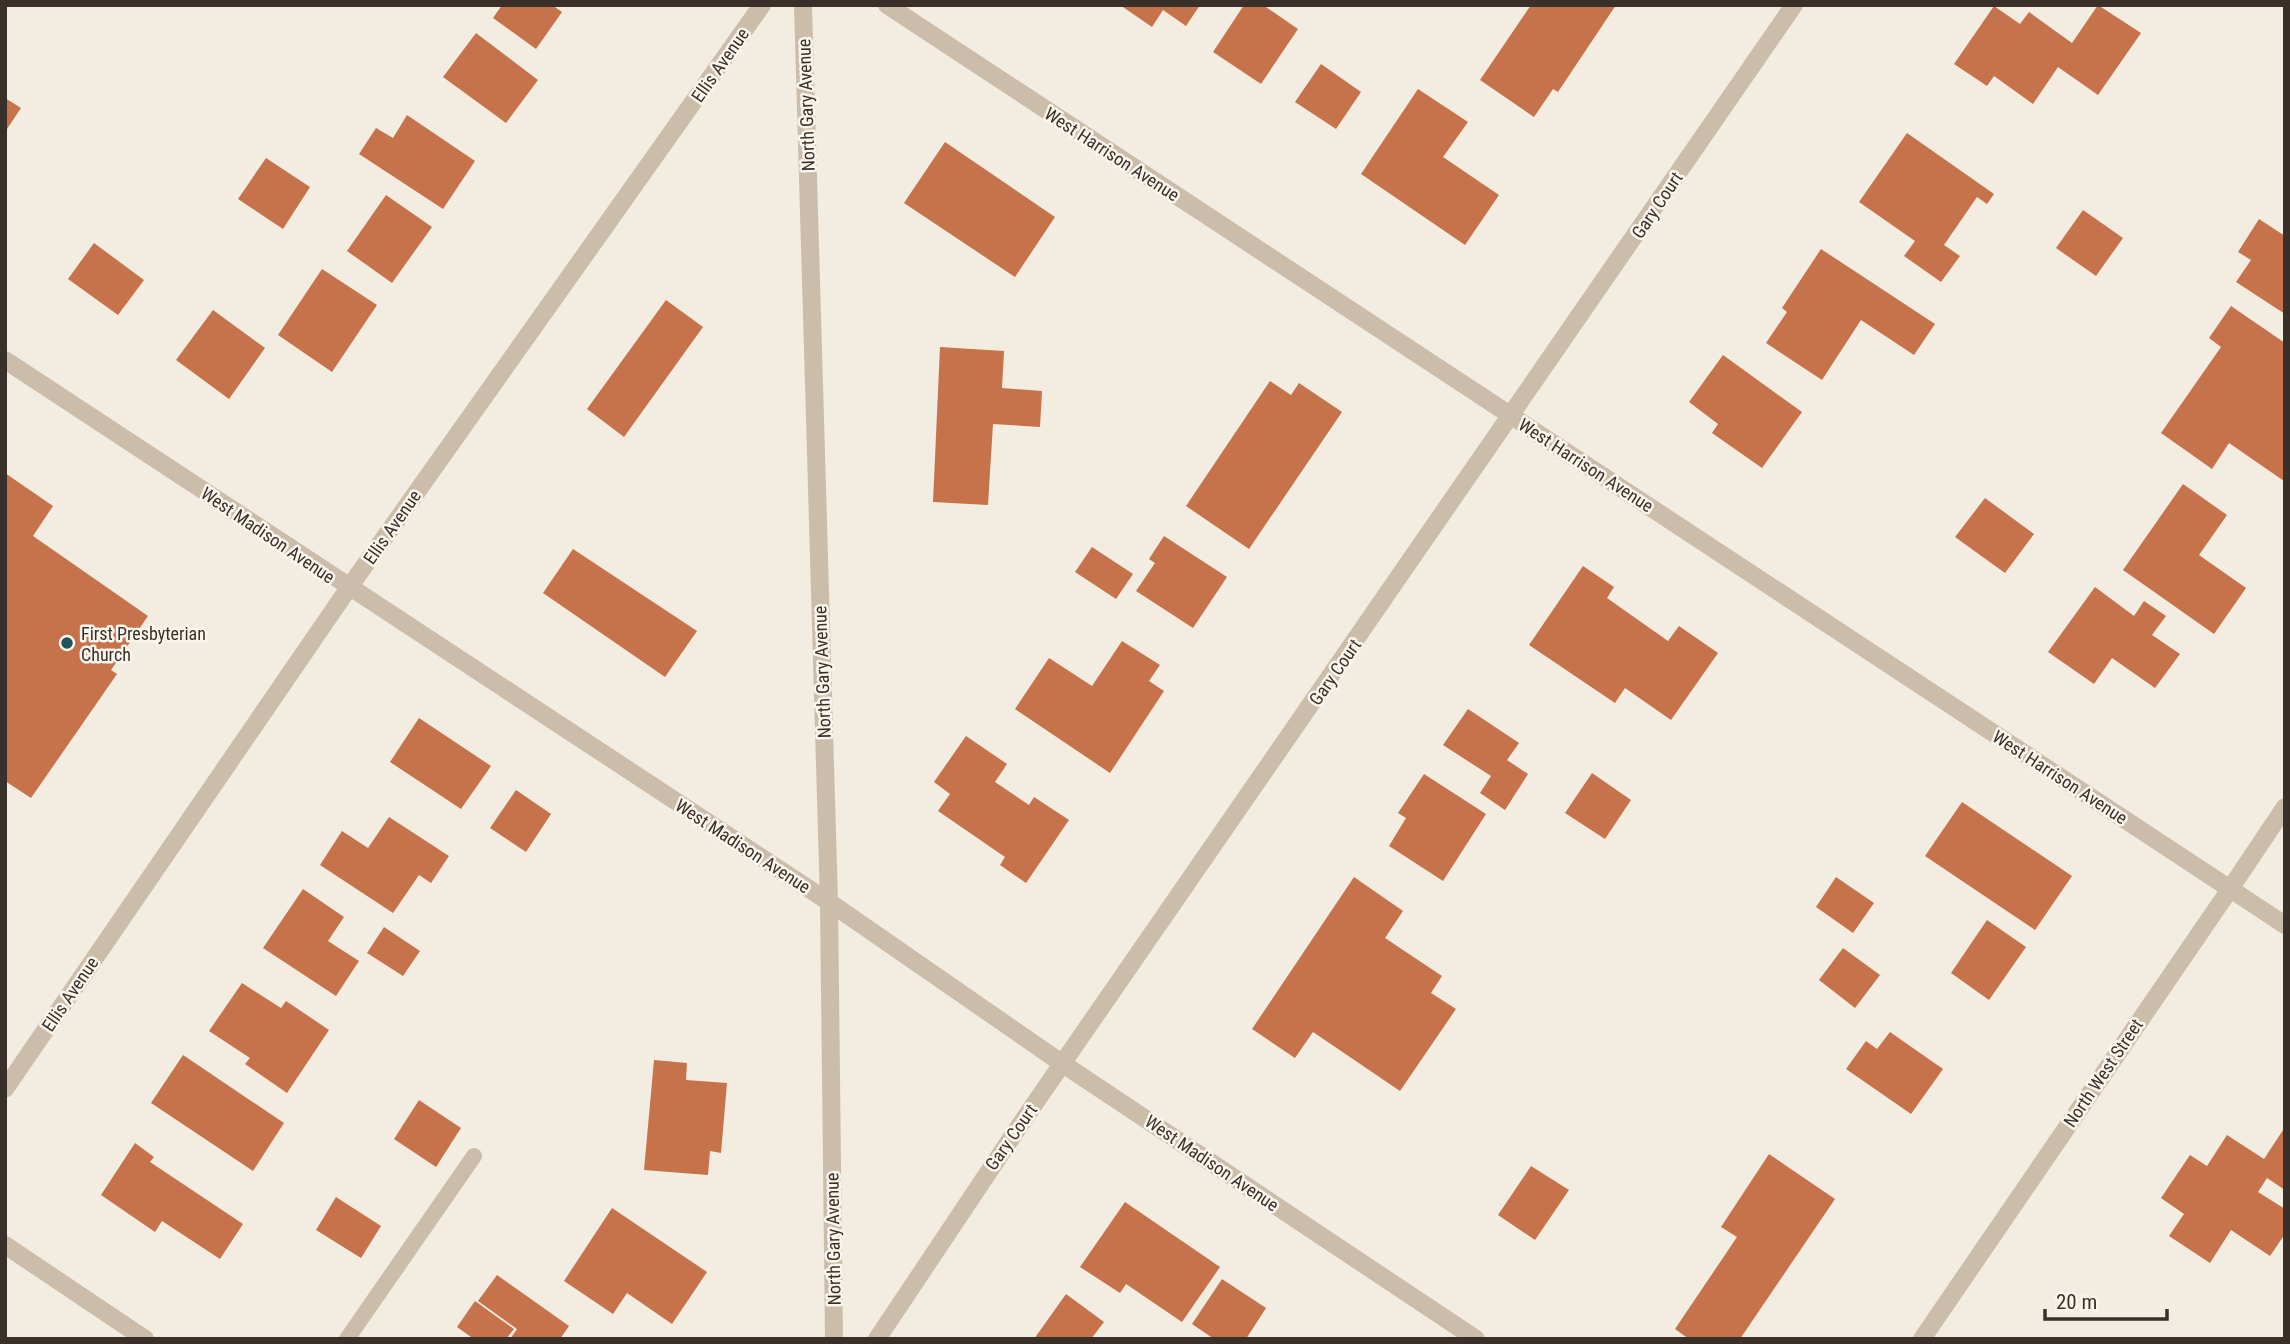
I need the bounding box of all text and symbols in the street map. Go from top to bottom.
street label: Ellis Avenue [687,24,753,106]
street label: North Gary Avenue [793,38,819,172]
street label: West Harrison Avenue [1041,103,1183,205]
street label: Gary Court [1627,168,1687,242]
street label: West Harrison Avenue [1515,414,1657,516]
street label: West Madison Avenue [197,482,339,588]
street label: Ellis Avenue [359,486,425,568]
street label: North Gary Avenue [809,605,835,739]
place label: First Presbyterian Church [81,623,206,665]
marker: First Presbyterian Church [59,635,75,651]
street label: Gary Court [1305,635,1365,709]
street label: West Harrison Avenue [1989,726,2131,828]
street label: West Madison Avenue [672,795,814,897]
street label: Ellis Avenue [37,953,103,1035]
street label: North West Street [2059,1015,2147,1131]
street label: Gary Court [981,1100,1041,1174]
street label: West Madison Avenue [1141,1110,1283,1216]
street label: North Gary Avenue [821,1173,845,1305]
scale bar [2045,1278,2168,1322]
text: 20 m [2056,1290,2097,1314]

